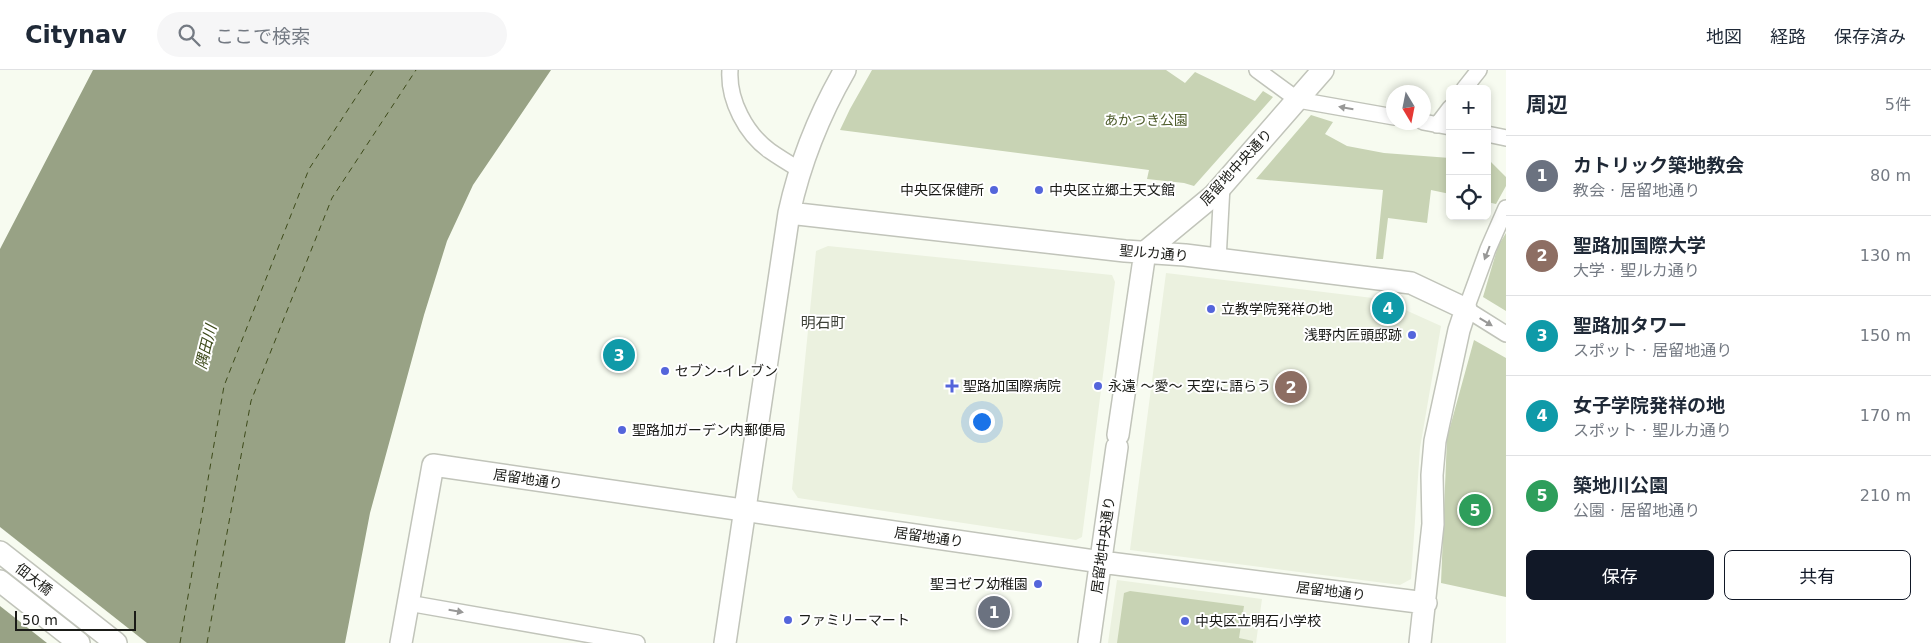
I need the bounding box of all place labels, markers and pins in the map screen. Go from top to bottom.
place label: 中央区保健所 [900,182,984,198]
place label: 中央区立郷土天文館 [1049,182,1175,198]
marker: 中央区保健所 [988,184,1000,196]
marker: 中央区立郷土天文館 [1033,184,1045,196]
pin: 4 [1372,289,1404,327]
place label: 立教学院発祥の地 [1221,301,1333,317]
marker: 立教学院発祥の地 [1205,303,1217,315]
place label: 浅野内匠頭邸跡 [1304,327,1402,343]
marker: 浅野内匠頭邸跡 [1406,329,1418,341]
pin: 3 [603,336,635,374]
place label: セブン-イレブン [675,363,778,379]
marker: セブン-イレブン [659,365,671,377]
pin: 2 [1275,368,1307,406]
place label: 聖路加国際病院 [963,378,1061,394]
place label: 永遠 ～愛～ 天空に語らう [1108,378,1271,394]
marker: 聖路加国際病院 [945,379,959,393]
marker: 永遠 ～愛～ 天空に語らう [1092,380,1104,392]
place label: 聖路加ガーデン内郵便局 [632,422,786,438]
marker: 聖路加ガーデン内郵便局 [616,424,628,436]
pin: 5 [1459,491,1491,529]
place label: 聖ヨゼフ幼稚園 [930,576,1028,592]
marker: 聖ヨゼフ幼稚園 [1032,578,1044,590]
pin: 1 [978,593,1010,631]
place label: ファミリーマート [798,612,910,628]
place label: 中央区立明石小学校 [1195,613,1321,629]
marker: ファミリーマート [782,614,794,626]
marker: 中央区立明石小学校 [1179,615,1191,627]

